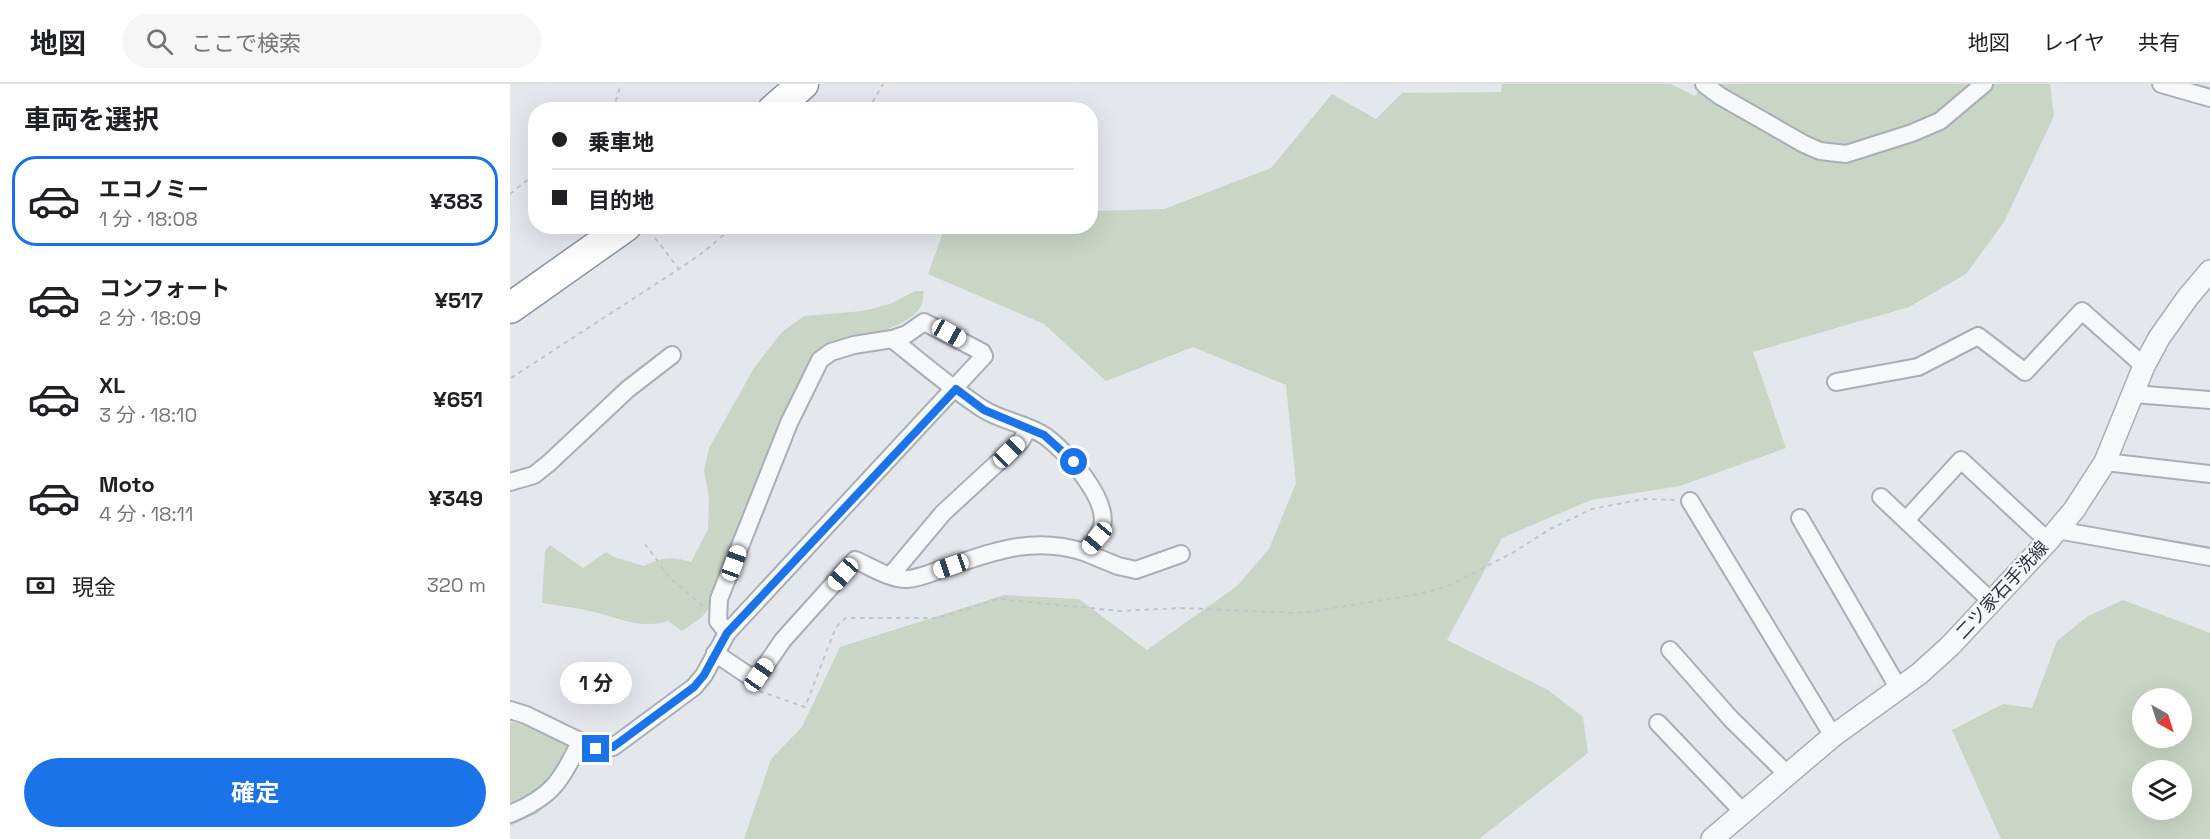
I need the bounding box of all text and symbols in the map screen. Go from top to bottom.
search box [122,14,542,68]
text: 地図 [30,25,86,61]
icon: search [143,25,176,58]
text: ここで検索 [191,29,301,57]
text: 地図 [1968,29,2010,56]
text: レイヤ [2043,29,2105,56]
text: 共有 [2138,29,2180,56]
text: 車両を選択 [24,102,159,137]
text: 乗車地 [588,128,654,156]
icon: car [27,174,81,228]
text: エコノミー [99,175,209,203]
text: 目的地 [588,186,654,214]
text: ¥383 [429,187,483,215]
text: 1 分 · 18:08 [99,206,198,232]
icon: car [27,273,81,327]
text: コンフォート [99,274,230,302]
text: ¥517 [434,286,483,314]
text: 2 分 · 18:09 [99,305,201,331]
car [929,316,969,350]
text: XL [99,371,125,399]
icon: car [27,372,81,426]
text: ¥651 [433,385,483,413]
text: 3 分 · 18:10 [99,402,197,428]
car [990,433,1028,471]
route start [1060,448,1087,475]
text: Moto [99,470,155,498]
icon: car [27,471,81,525]
text: ¥349 [428,484,483,512]
text: 4 分 · 18:11 [99,501,193,527]
car [1079,518,1115,558]
street label: 二ツ家石手洗線 [1950,536,2053,644]
car [719,543,749,583]
car [931,552,971,580]
car [824,555,862,593]
icon: cash [24,569,57,602]
text: 320 m [427,572,486,598]
text: 現金 [72,573,116,601]
car [741,655,777,695]
callout: 1 分 [560,662,632,704]
text: 1 分 [579,670,613,696]
north arrow [2132,688,2192,748]
map controls [2132,688,2192,820]
route end [582,735,609,762]
button: 確定 [24,758,486,827]
button: layers [2132,760,2192,820]

